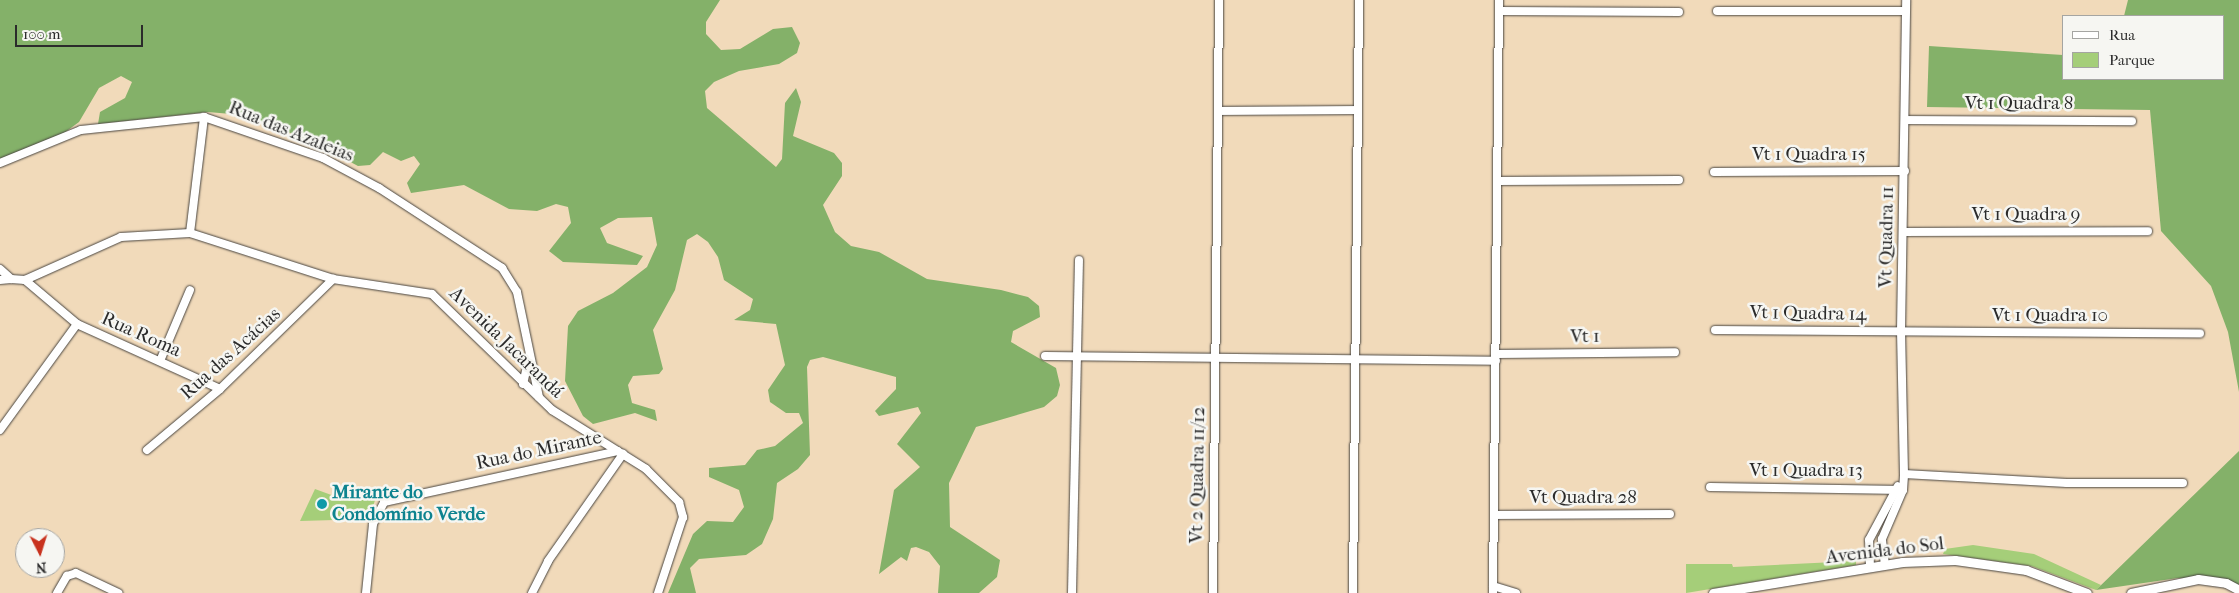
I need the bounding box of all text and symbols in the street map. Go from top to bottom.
scale bar [18,15,145,47]
legend [2062,15,2224,80]
text: 100 m [23,25,61,43]
text: Rua [2109,26,2135,44]
text: Parque [2109,51,2155,69]
street label: Vt 1 Quadra 8 [1965,93,2073,115]
street label: Rua das Azaleias [225,97,357,167]
street label: Vt 1 Quadra 15 [1752,144,1866,166]
street label: Vt Quadra 11 [1875,186,1899,288]
street label: Vt 1 Quadra 9 [1971,204,2081,226]
street label: Avenida Jacarandá [444,283,568,403]
street label: Vt 1 Quadra 14 [1749,302,1867,326]
street label: Rua das Acácias [176,303,286,405]
street label: Vt 1 Quadra 10 [1992,305,2108,327]
street label: Rua Roma [98,307,184,363]
street label: Vt 1 [1570,325,1600,349]
street label: Vt 2 Quadra 11/12 [1185,406,1211,544]
street label: Rua do Mirante [474,427,604,475]
street label: Vt 1 Quadra 13 [1749,460,1863,482]
place label: Mirante do Condomínio Verde [332,482,485,526]
street label: Vt Quadra 28 [1529,487,1637,509]
marker: Mirante do Condomínio Verde [316,498,328,510]
north arrow [15,528,65,578]
street label: Avenida do Sol [1825,532,1945,570]
text: N [35,559,47,576]

